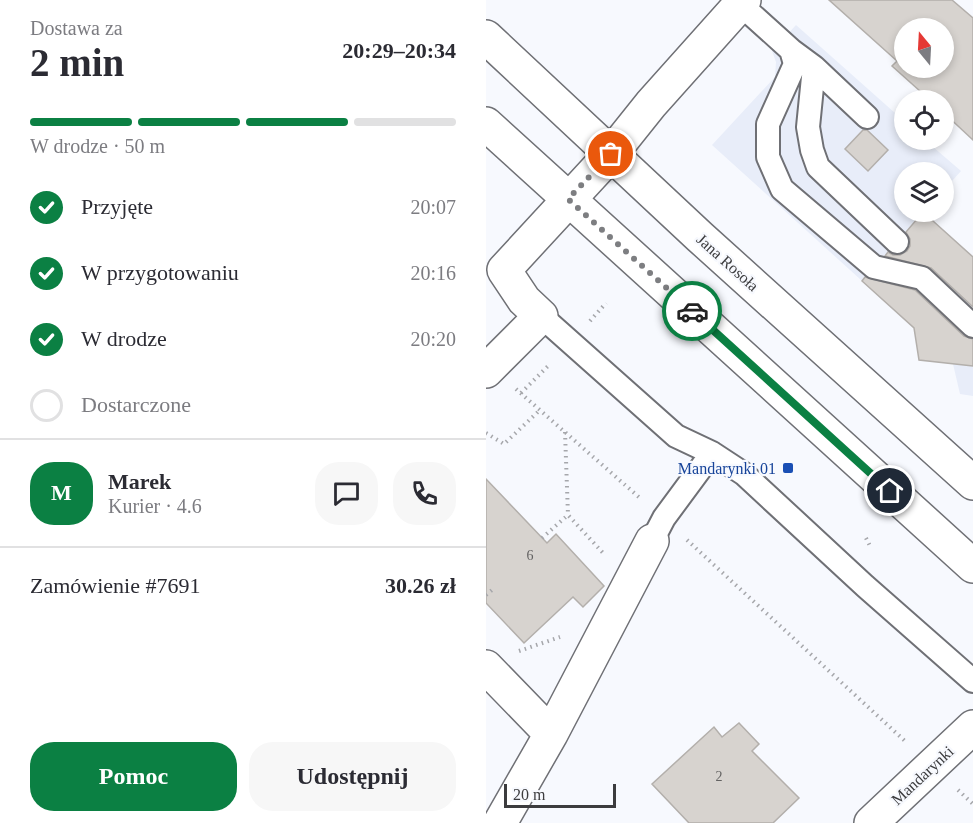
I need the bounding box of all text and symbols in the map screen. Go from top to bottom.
text: Dostawa za [30,17,123,39]
north arrow [894,18,954,78]
map controls [894,18,954,222]
text: 20:29–20:34 [342,38,456,63]
text: 2 min [30,41,124,84]
button: locate [894,90,954,150]
pin [585,128,636,179]
text: W drodze · 50 m [30,135,165,157]
icon: bag [594,137,627,170]
button: layers [894,162,954,222]
icon: check [30,191,63,224]
text: Przyjęte [81,194,153,219]
text: 20:07 [410,196,456,218]
street label: Jana Rosoła [693,230,762,294]
icon: check [30,257,63,290]
text: W przygotowaniu [81,260,239,285]
text: 20:16 [410,262,456,284]
courier [662,281,722,341]
icon: car [676,295,709,328]
icon: check [30,323,63,356]
text: W drodze [81,326,167,351]
text: 20:20 [410,328,456,350]
text: Dostarczone [81,392,191,417]
place label: Mandarynki 01 [678,460,776,478]
marker: Mandarynki 01 [781,461,795,475]
button: chat [315,462,378,525]
button: phone [393,462,456,525]
pin [864,465,915,516]
text: Marek [108,469,171,494]
icon: home [873,474,906,507]
text: M [51,480,72,505]
text: Kurier · 4.6 [108,495,202,517]
house number: 6 [527,548,534,563]
text: Zamówienie #7691 [30,573,200,598]
text: 30.26 zł [385,573,456,598]
button: Pomoc [30,742,237,811]
button: Udostępnij [249,742,456,811]
street label: Mandarynki [888,742,958,809]
house number: 2 [716,769,723,784]
scale bar [504,781,616,808]
text: 20 m [513,786,545,803]

